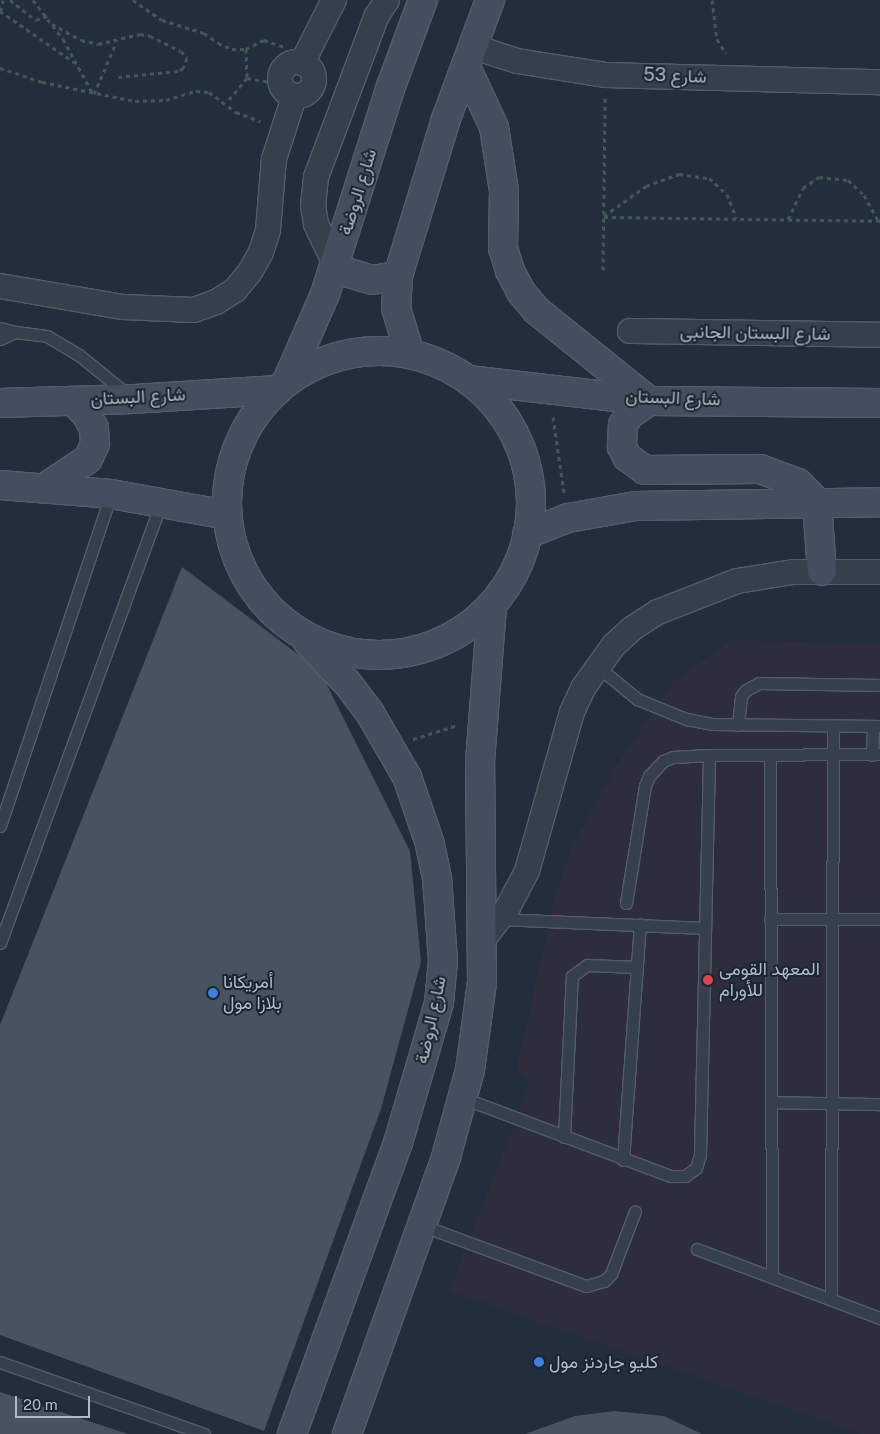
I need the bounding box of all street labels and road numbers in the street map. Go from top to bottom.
street label: شارع 53 [643,64,707,88]
street label: شارع الروضة [335,146,381,238]
street label: شارع البستان الجانبى [680,321,830,345]
street label: شارع البستان [90,384,186,410]
street label: شارع البستان [625,386,721,410]
street label: شارع الروضة [411,974,451,1066]

